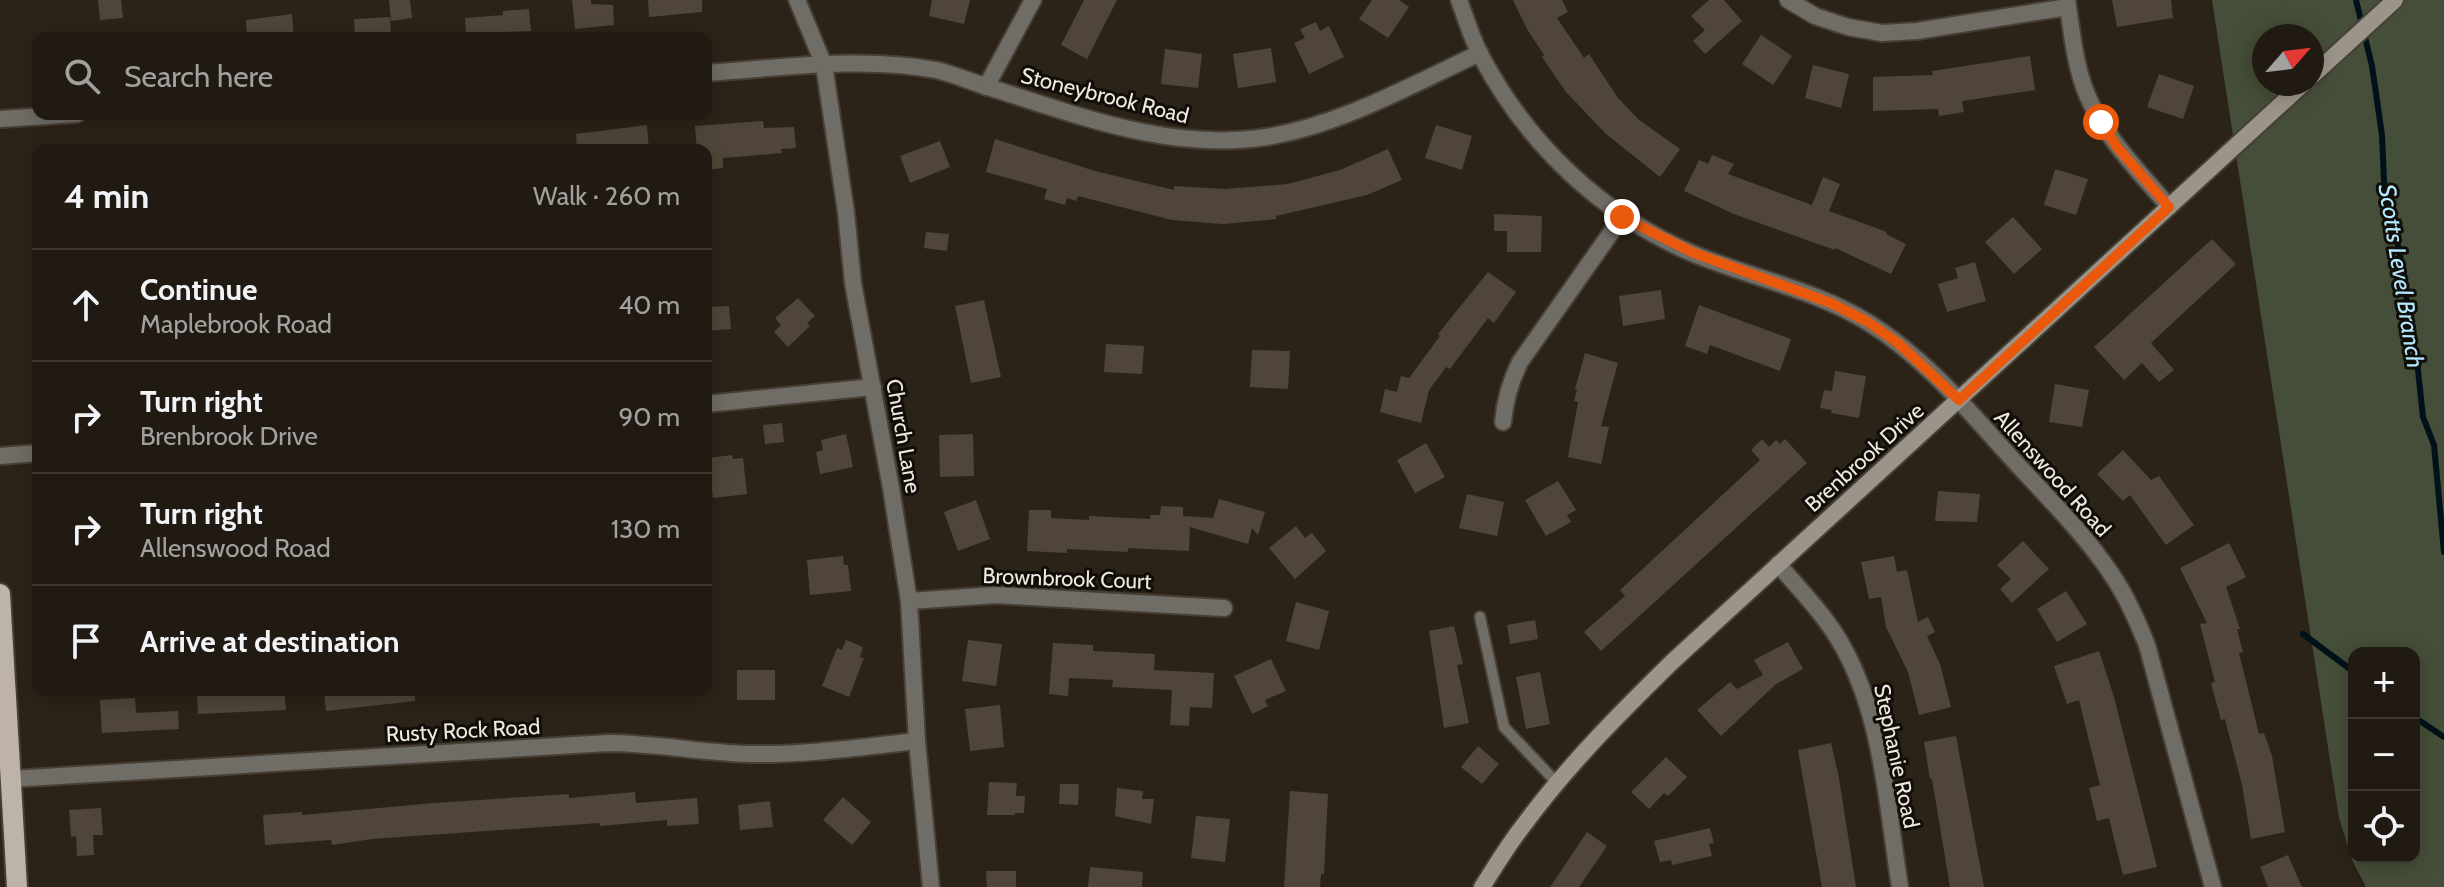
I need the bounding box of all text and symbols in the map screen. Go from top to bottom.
north arrow [2252,24,2324,96]
search box [32,32,712,120]
icon: search [60,54,104,98]
text: Search here [124,58,273,95]
street label: Stoneybrook Road [1018,62,1192,129]
route start [2083,104,2119,140]
text: 4 min [64,175,149,217]
text: Walk · 260 m [533,180,680,212]
water label: Scotts Level Branch [2373,182,2430,370]
route end [1604,199,1640,235]
text: Continue [140,271,257,308]
icon: ahead [64,283,108,327]
text: 40 m [618,289,680,321]
text: Maplebrook Road [140,308,332,340]
street label: Church Lane [880,377,927,495]
text: Turn right [140,383,263,420]
icon: right [64,395,108,439]
street label: Brenbrook Drive [1799,397,1929,518]
text: 90 m [618,401,680,433]
street label: Allenswood Road [1989,404,2117,542]
text: Brenbrook Drive [140,420,318,452]
text: Turn right [140,495,263,532]
icon: right [64,507,108,551]
text: 130 m [611,513,680,545]
text: Allenswood Road [140,532,331,564]
street label: Brownbrook Court [982,562,1152,595]
icon: arrive [64,619,108,663]
text: Arrive at destination [140,623,400,660]
map controls [2348,647,2420,863]
button: + [2348,647,2420,719]
street label: Stephanie Road [1868,682,1925,831]
street label: Rusty Rock Road [385,713,541,748]
button: − [2348,719,2420,791]
button: locate [2348,791,2420,863]

